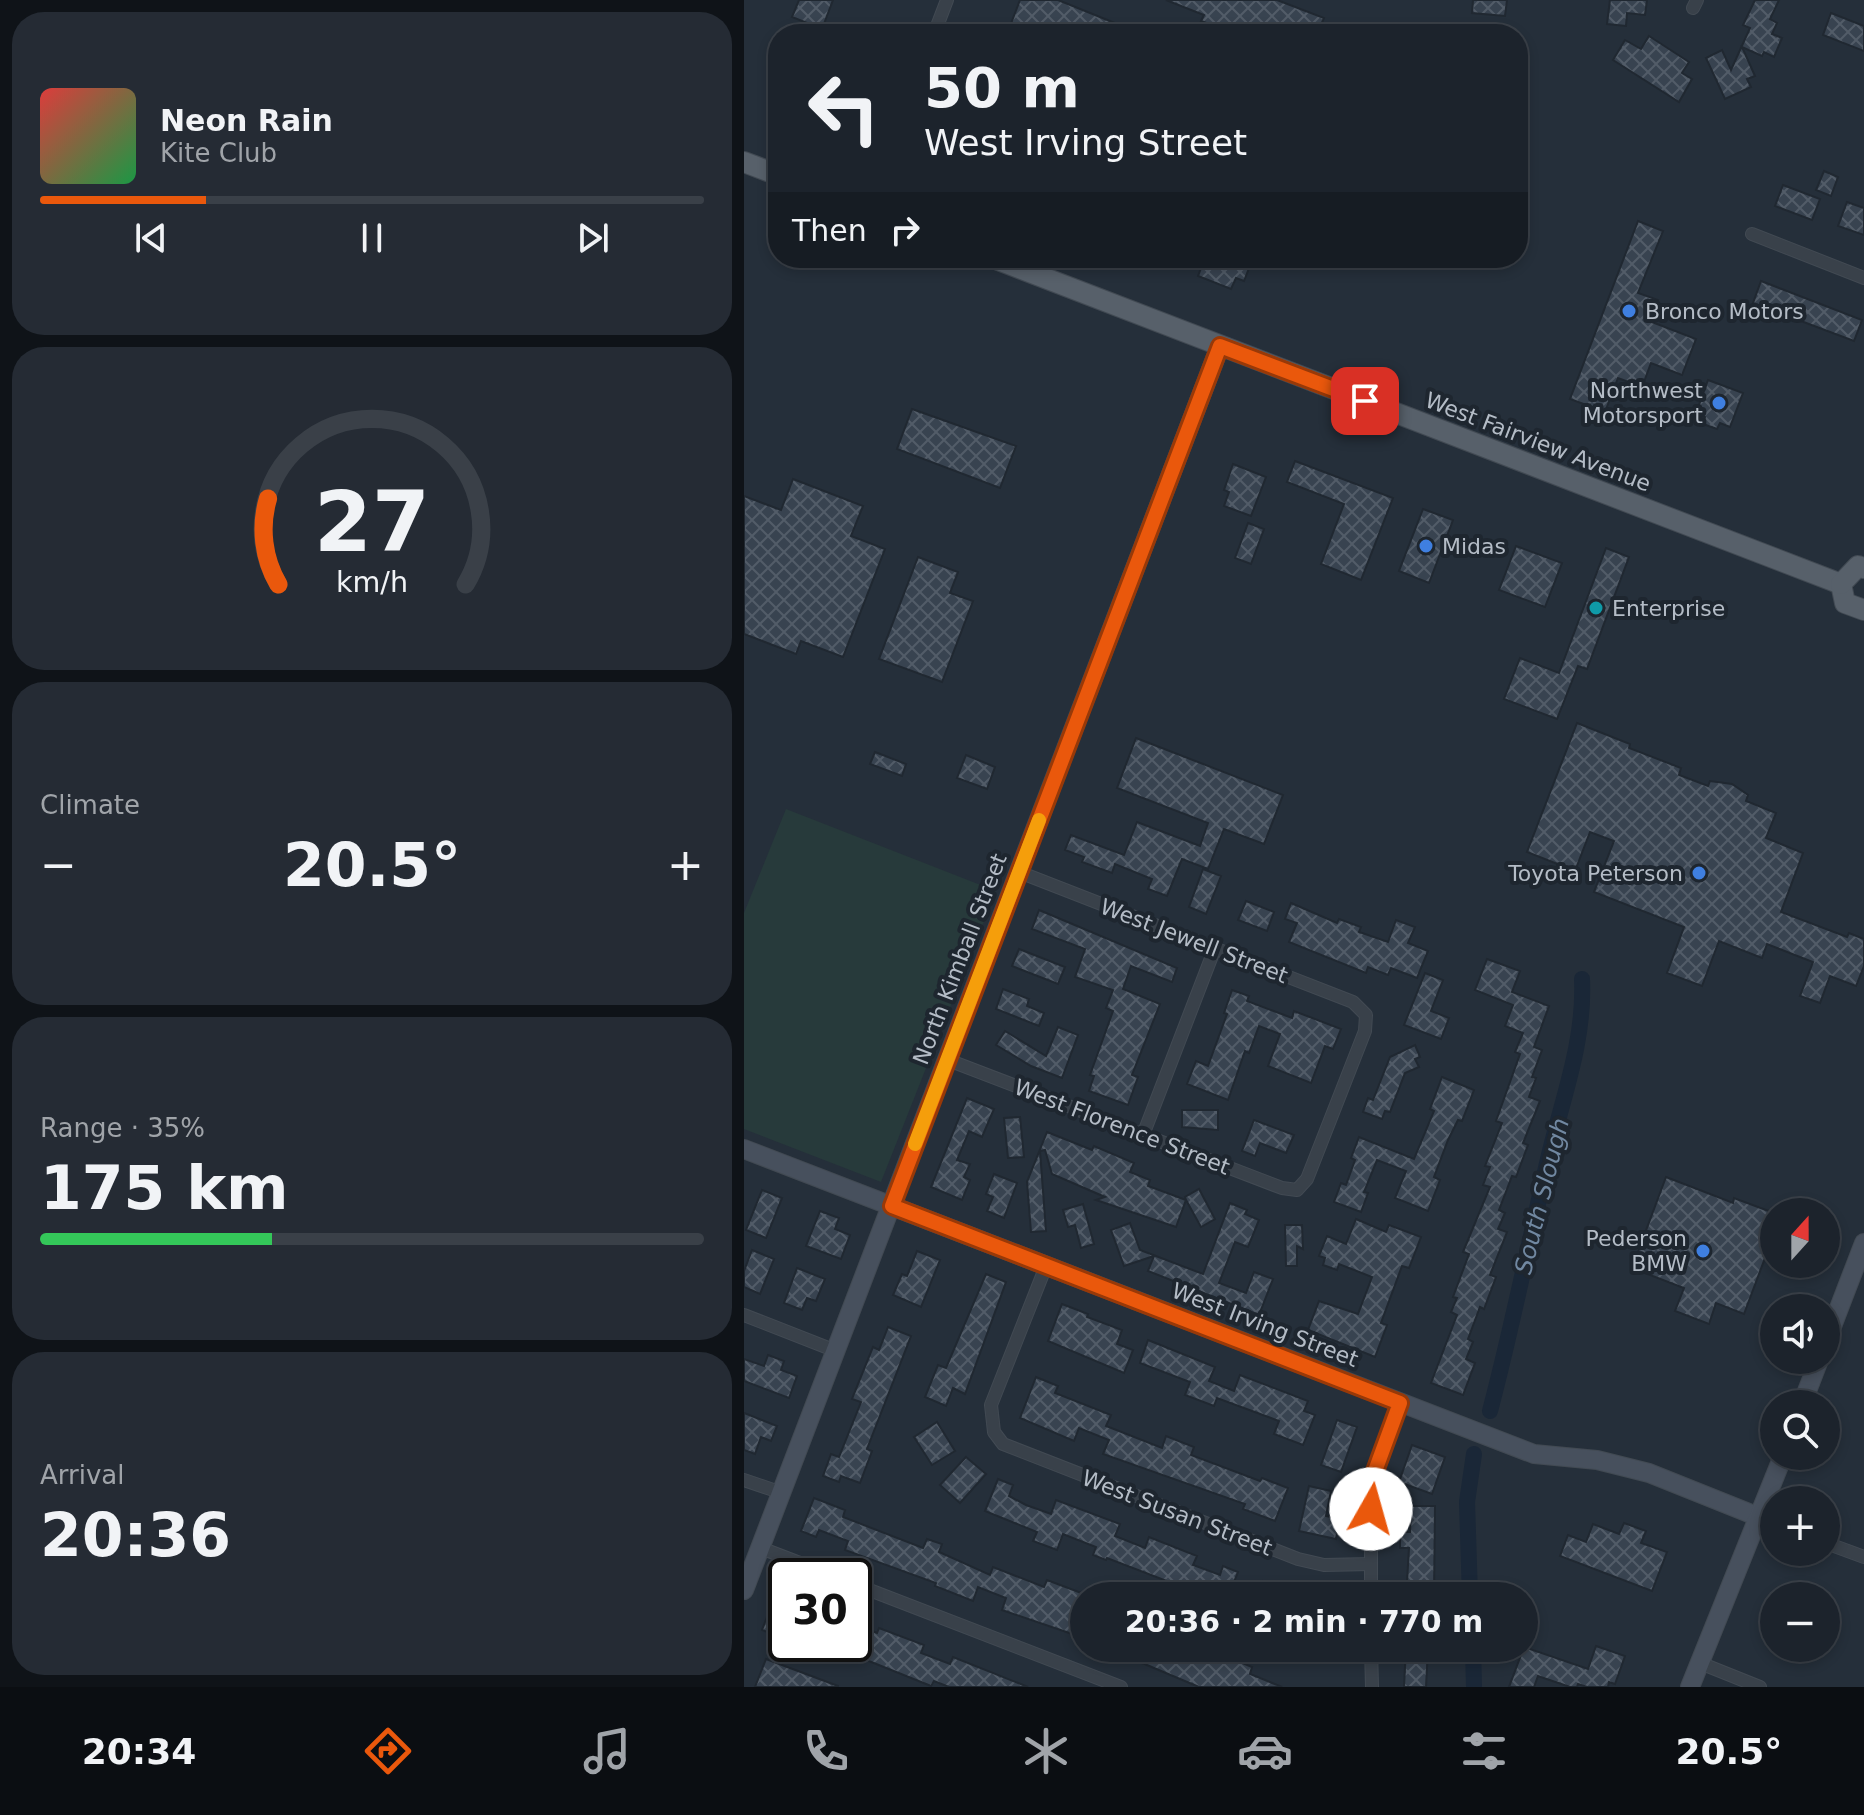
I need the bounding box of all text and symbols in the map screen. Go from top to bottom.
text: 50 m [924,55,1080,120]
icon: left [792,56,896,160]
text: Neon Rain [160,103,333,138]
text: West Irving Street [924,122,1247,163]
text: Kite Club [160,138,277,168]
icon: right [883,208,927,252]
text: Then [792,213,867,248]
icon: previous [129,216,173,260]
icon: pause [350,216,394,260]
icon: next [571,216,615,260]
place label: Bronco Motors [1645,299,1804,324]
marker: Bronco Motors [1620,302,1638,320]
pin [1331,367,1399,435]
place label: Northwest Motorsport [1583,378,1703,428]
icon: arrive [1343,379,1387,423]
street label: West Fairview Avenue [1422,387,1654,497]
marker: Northwest Motorsport [1710,394,1728,412]
text: 27 [314,473,430,570]
place label: Midas [1442,534,1506,559]
marker: Midas [1417,537,1435,555]
text: km/h [336,565,408,599]
place label: Enterprise [1612,596,1725,621]
marker: Enterprise [1587,599,1605,617]
text: Climate [40,790,140,820]
text: 20.5° [283,830,461,900]
text: − [40,839,77,890]
text: + [667,839,704,890]
street label: North Kimball Street [908,850,1012,1068]
place label: Toyota Peterson [1507,861,1683,886]
marker: Toyota Peterson [1690,864,1708,882]
street label: West Jewell Street [1097,894,1292,988]
street label: West Florence Street [1011,1074,1234,1180]
text: Range · 35% [40,1113,205,1143]
water label: South Slough [1509,1115,1575,1277]
text: 175 km [40,1153,289,1223]
north arrow [1760,1198,1840,1278]
map controls [1760,1198,1840,1662]
place label: Pederson BMW [1586,1226,1687,1276]
marker: Pederson BMW [1694,1242,1712,1260]
street label: West Irving Street [1168,1278,1362,1372]
button: sound [1760,1294,1840,1374]
button: search [1760,1390,1840,1470]
text: Arrival [40,1460,124,1490]
street label: West Susan Street [1078,1465,1276,1561]
position arrow [1329,1467,1413,1551]
button: + [1760,1486,1840,1566]
text: 20:36 [40,1500,231,1570]
speed limit sign: 30 [768,1558,872,1662]
button: − [1760,1582,1840,1662]
text: 20:36 · 2 min · 770 m [1125,1604,1483,1639]
icon: directions [360,1723,416,1779]
icon: music [579,1723,635,1779]
icon: phone [798,1723,854,1779]
icon: climate [1018,1723,1074,1779]
icon: car [1237,1723,1293,1779]
icon: filters [1456,1723,1512,1779]
text: 20:34 [82,1731,196,1772]
text: 20.5° [1675,1731,1782,1772]

